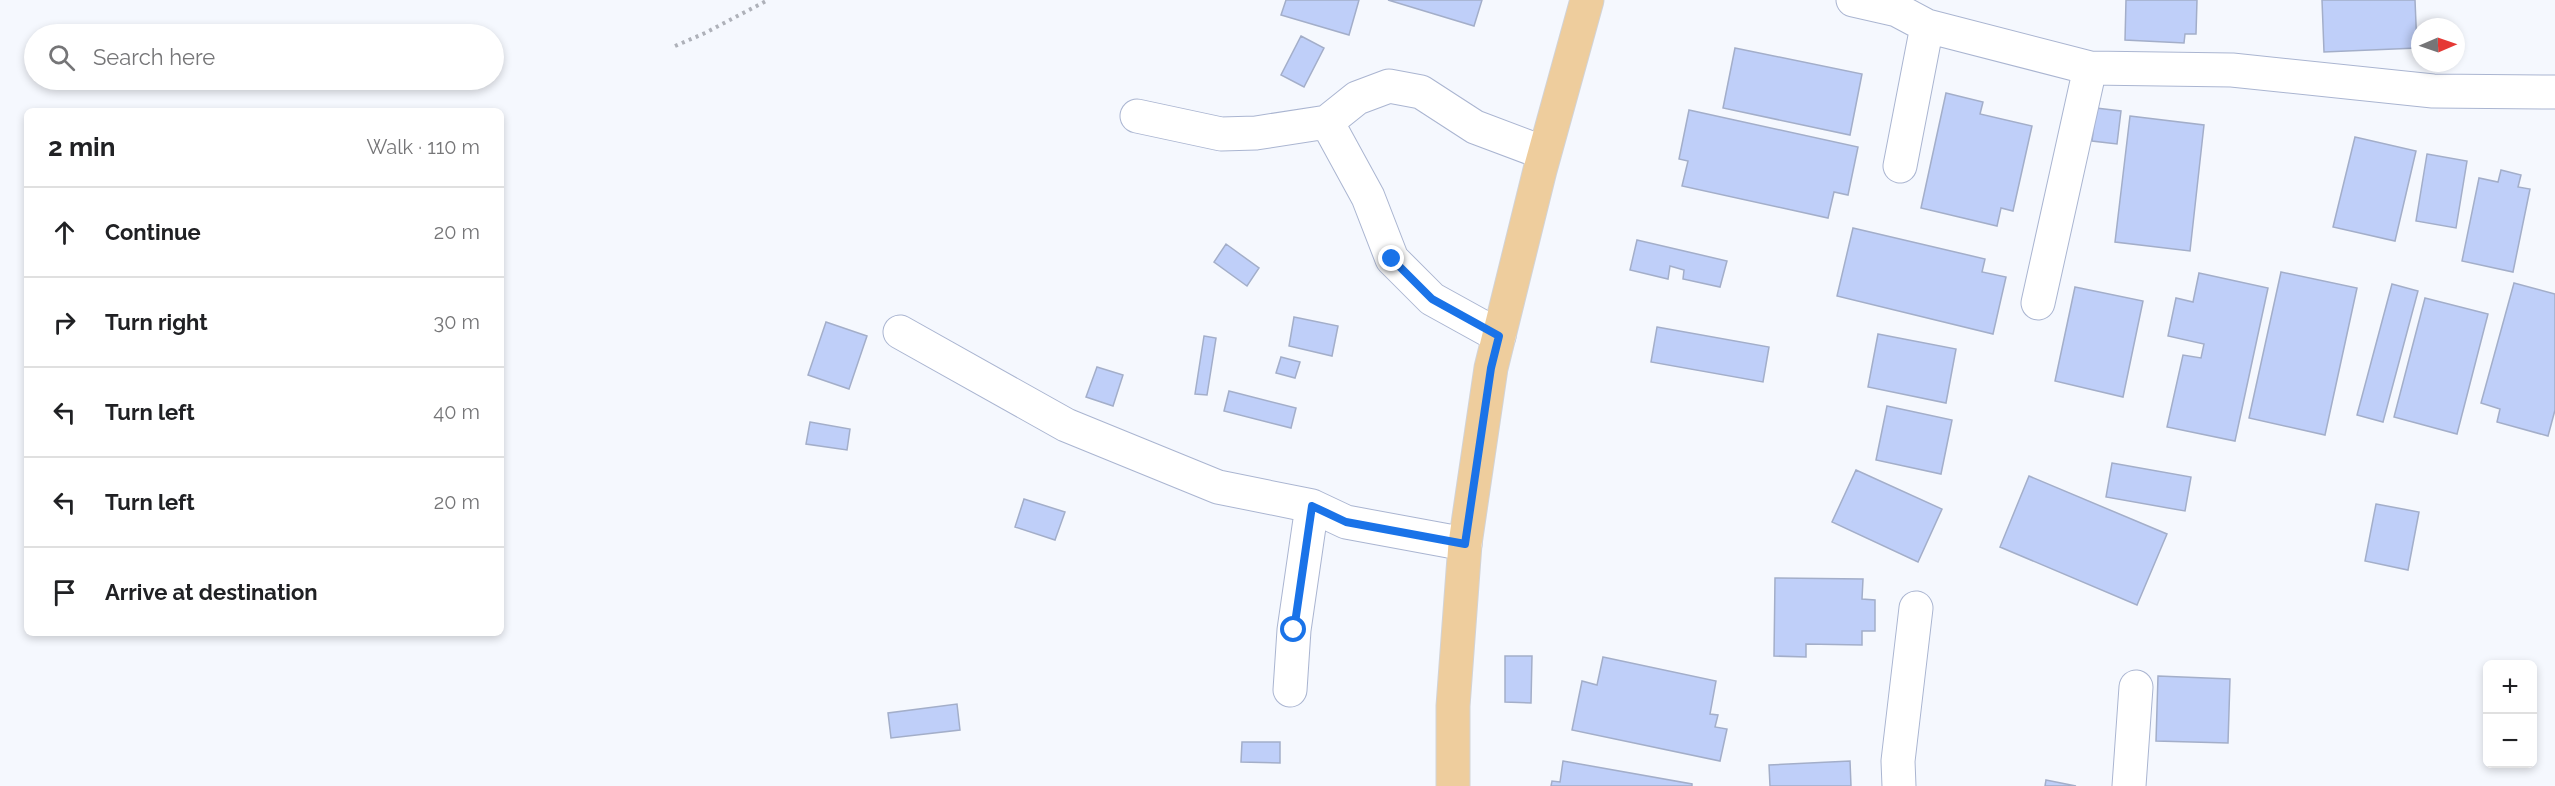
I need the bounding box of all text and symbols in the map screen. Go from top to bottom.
north arrow [2411,18,2465,72]
search box [24,24,504,90]
icon: search [45,41,78,74]
text: Search here [93,44,215,70]
text: 2 min [48,132,115,162]
text: Walk · 110 m [366,135,480,159]
icon: ahead [48,216,81,249]
text: Continue [105,219,201,245]
text: 20 m [434,220,480,244]
route end [1378,245,1404,271]
icon: right [48,306,81,339]
text: Turn right [105,309,208,335]
text: 30 m [434,310,480,334]
icon: left [48,396,81,429]
text: Turn left [105,399,195,425]
text: 40 m [433,400,480,424]
icon: left [48,486,81,519]
text: Turn left [105,489,195,515]
text: 20 m [434,490,480,514]
icon: arrive [48,576,81,609]
text: Arrive at destination [105,579,318,605]
route start [1280,616,1306,642]
map controls [2483,660,2537,768]
button: + [2483,660,2537,714]
button: − [2483,714,2537,768]

